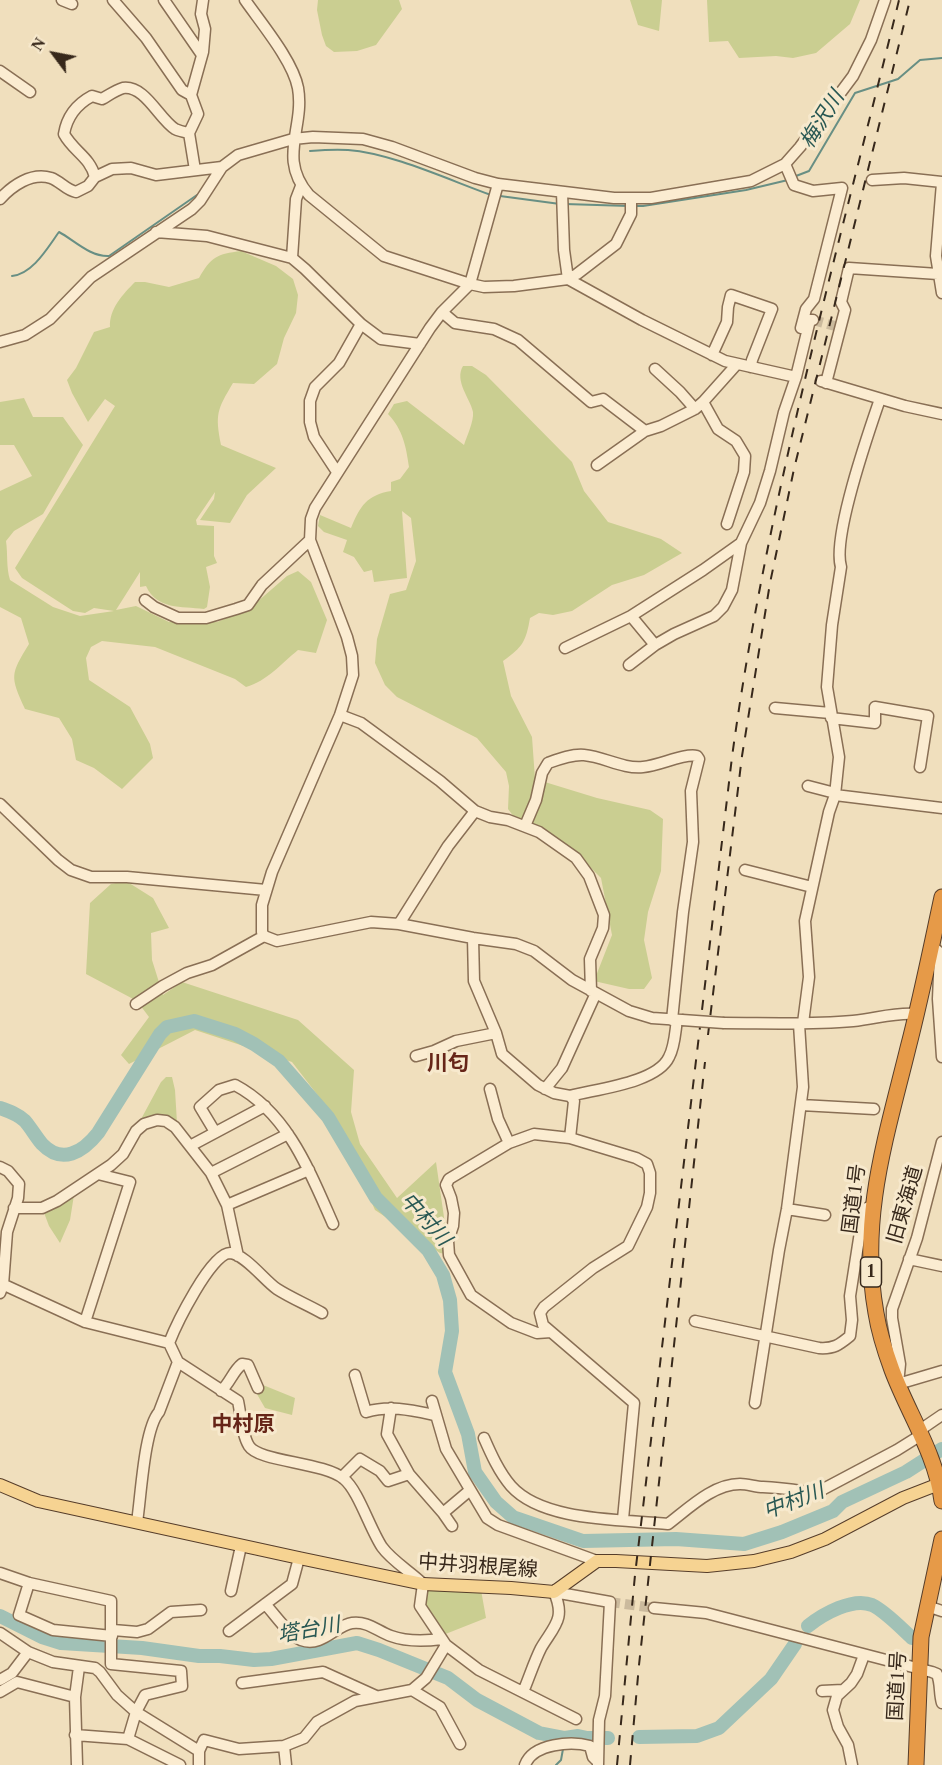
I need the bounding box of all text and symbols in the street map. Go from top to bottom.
north arrow [24,24,84,84]
text: N [28,35,49,54]
water label: 梅沢川 [796,87,850,153]
district label: 川匂 [427,1052,469,1078]
street label: 国道1号 [839,1163,871,1235]
street label: 旧東海道 [883,1163,929,1247]
water label: 中村川 [395,1188,455,1252]
road number: 1 [860,1257,882,1287]
district label: 中村原 [212,1413,274,1439]
water label: 中村川 [760,1479,828,1525]
street label: 中井羽根尾線 [417,1551,539,1583]
water label: 塔台川 [276,1613,342,1649]
street label: 国道1号 [884,1650,912,1722]

